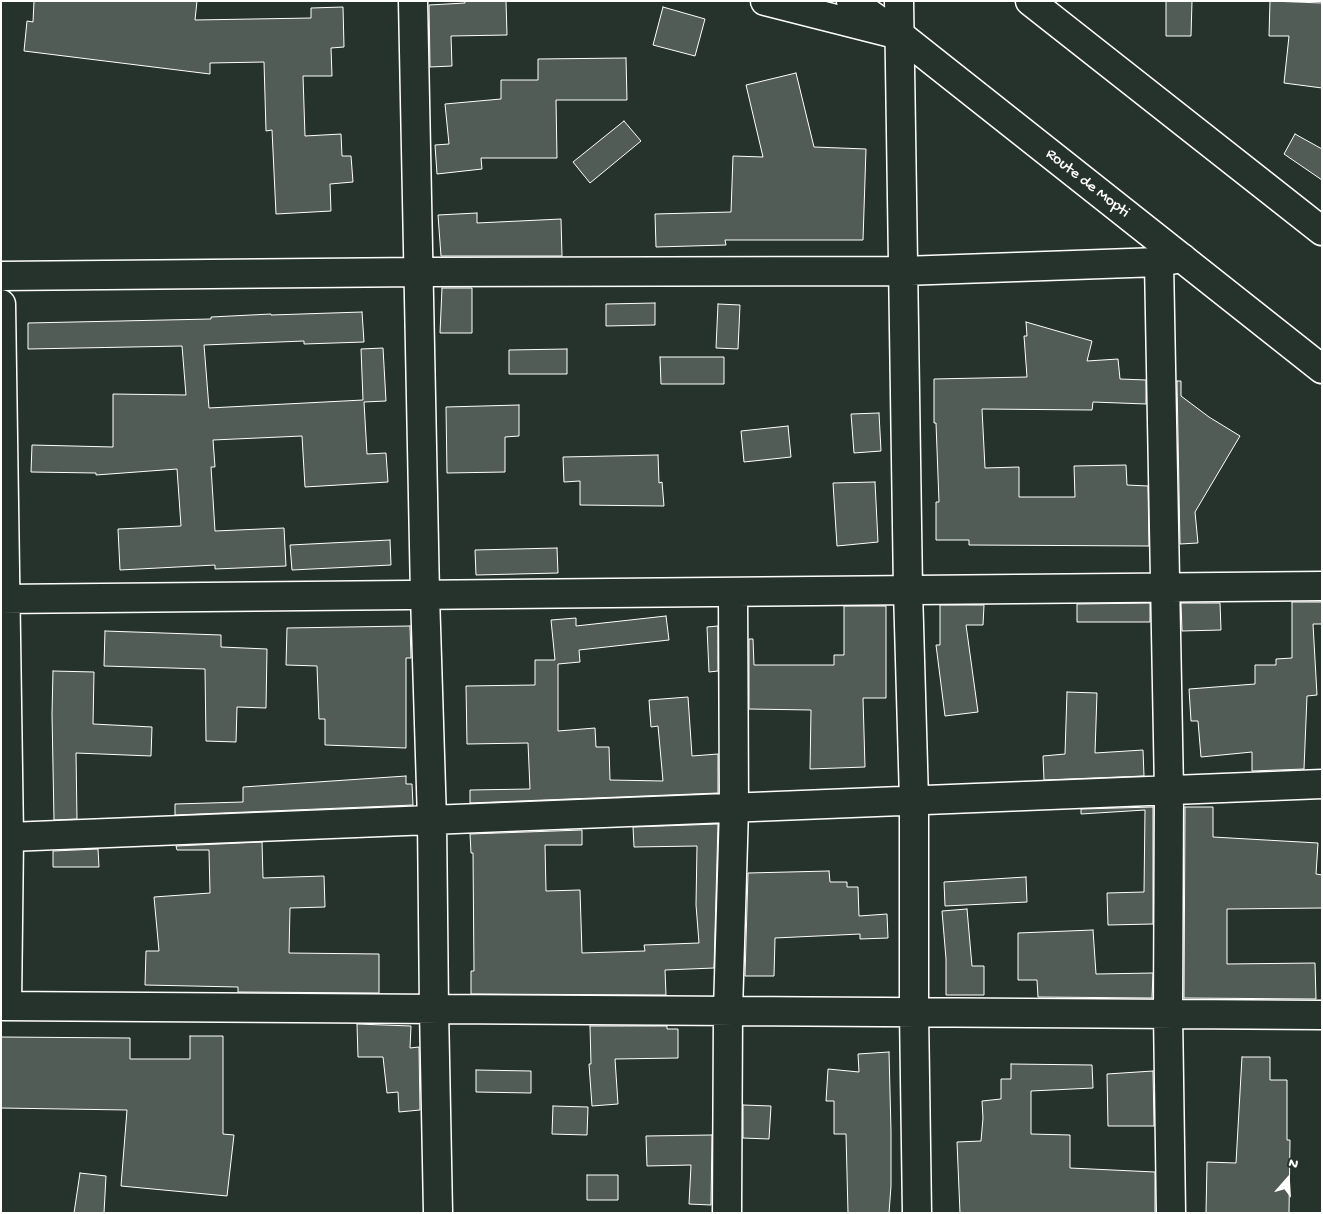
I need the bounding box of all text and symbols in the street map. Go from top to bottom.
street label: Route de Mopti [1041,145,1133,223]
north arrow [1263,1154,1313,1204]
text: N [1286,1155,1300,1174]

